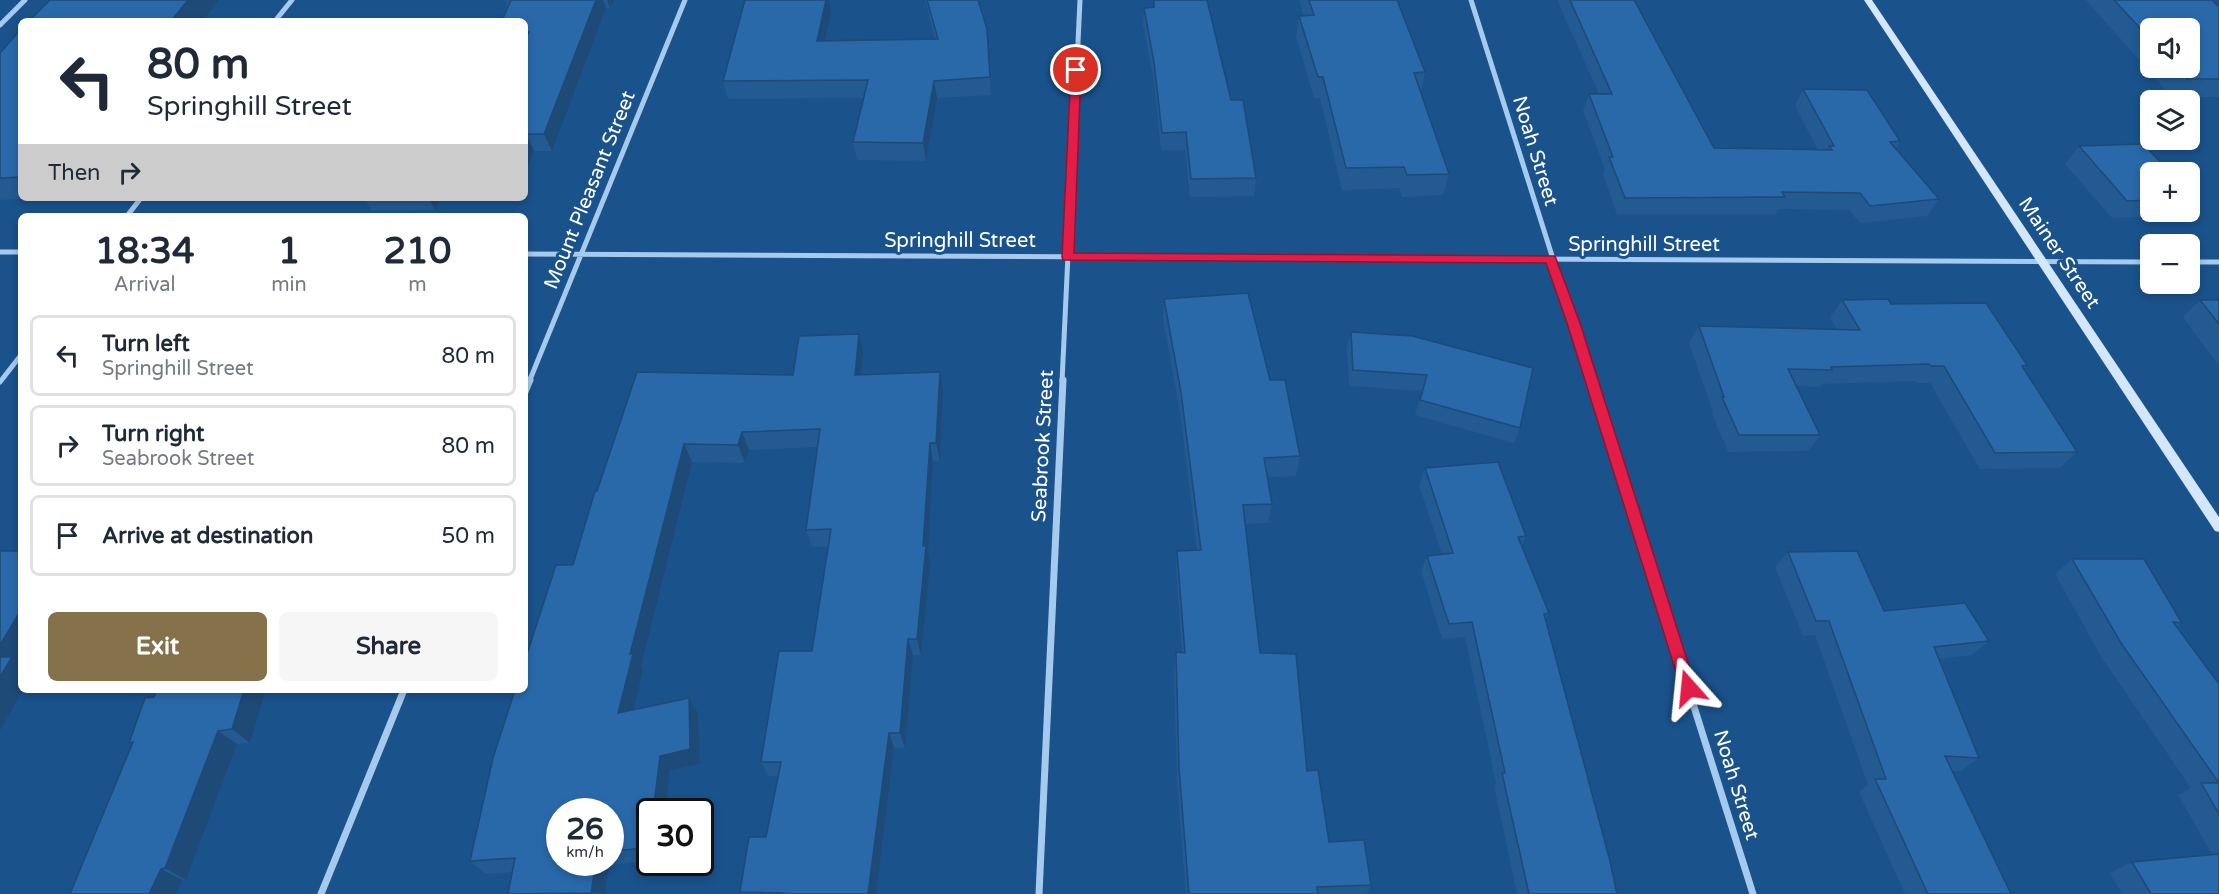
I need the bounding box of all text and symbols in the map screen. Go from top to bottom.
map controls [2140,18,2200,294]
button: sound [2140,18,2200,78]
text: 80 m [147,39,249,90]
icon: left [48,42,126,120]
pin [1050,44,1101,95]
icon: arrive [1059,53,1092,86]
street label: Mount Pleasant Street [539,87,641,293]
text: Springhill Street [147,90,352,123]
button: layers [2140,90,2200,150]
street label: Noah Street [1507,93,1563,209]
icon: right [113,156,146,189]
text: Then [48,160,101,186]
button: + [2140,162,2200,222]
street label: Mainer Street [2013,193,2105,314]
street label: Springhill Street [884,229,1036,253]
text: 18:34 [95,230,195,273]
text: 1 [278,230,300,273]
text: 210 [383,230,451,273]
street label: Springhill Street [1568,233,1720,257]
button: − [2140,234,2200,294]
text: Arrival [114,273,176,297]
text: min [271,273,307,297]
text: m [408,273,427,297]
text: Turn left [102,331,190,357]
icon: left [51,339,84,372]
text: 80 m [441,343,495,369]
text: Springhill Street [102,357,254,381]
street label: Seabrook Street [1027,369,1059,523]
text: Turn right [102,421,204,447]
icon: right [51,429,84,462]
text: 80 m [441,433,495,459]
text: Seabrook Street [102,447,254,471]
icon: arrive [51,519,84,552]
text: Arrive at destination [102,523,313,549]
text: 50 m [441,523,495,549]
button: Exit [48,612,267,681]
button: Share [279,612,498,681]
position arrow [1657,656,1721,720]
street label: Noah Street [1708,727,1764,843]
speed limit sign: 30 [636,798,714,876]
text: 26 [566,811,604,848]
text: km/h [566,843,604,861]

